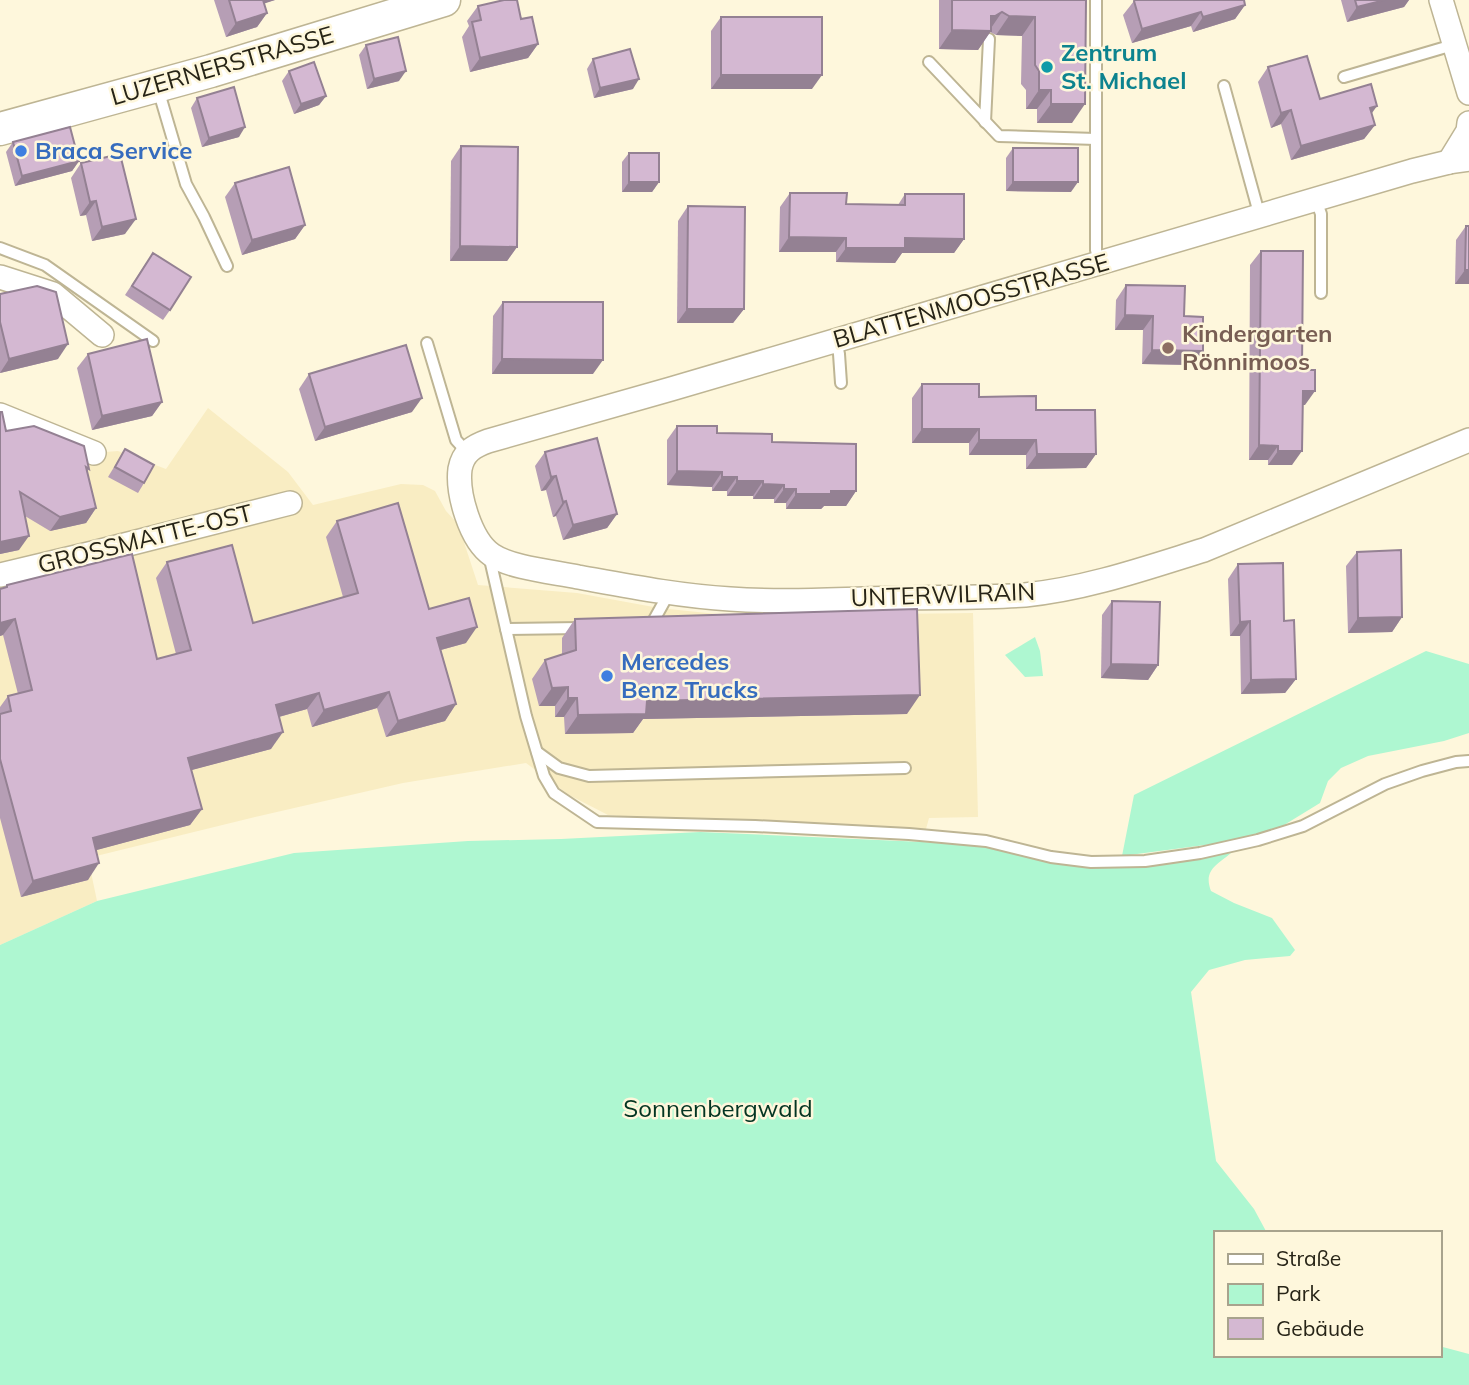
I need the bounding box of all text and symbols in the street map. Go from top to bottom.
street label: LUZERNERSTRASSE [107,19,337,111]
place label: Zentrum St. Michael [1061,37,1186,95]
marker: Zentrum St. Michael [1039,59,1055,75]
place label: Braca Service [35,135,192,165]
marker: Braca Service [13,143,29,159]
street label: BLATTENMOOSSTRASSE [829,246,1112,354]
place label: Kindergarten Rönnimoos [1182,318,1333,376]
marker: Kindergarten Rönnimoos [1160,340,1176,356]
street label: GROSSMATTE-OST [34,497,256,579]
street label: UNTERWILRAIN [850,576,1036,612]
place label: Mercedes Benz Trucks [621,646,758,704]
marker: Mercedes Benz Trucks [599,668,615,684]
park label: Sonnenbergwald [623,1093,813,1123]
legend [1214,1231,1441,1357]
text: Straße [1276,1245,1341,1271]
text: Park [1276,1280,1320,1306]
text: Gebäude [1276,1315,1364,1341]

